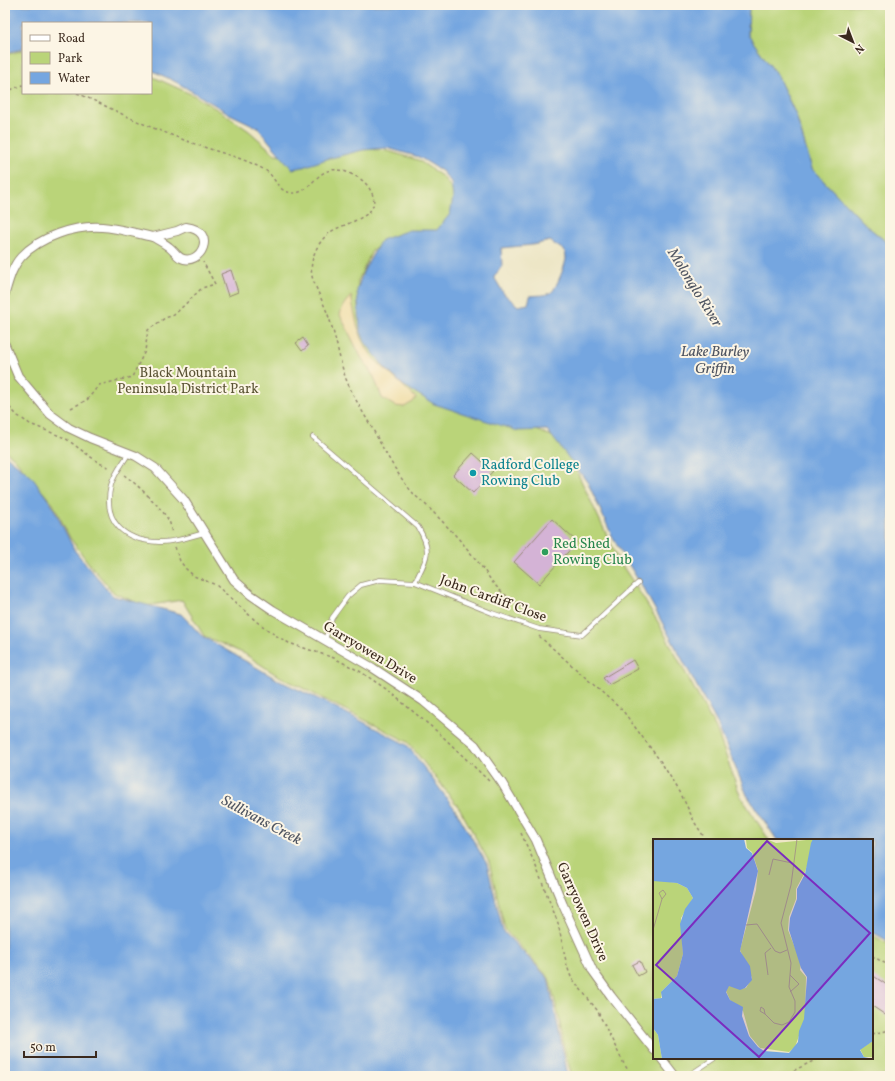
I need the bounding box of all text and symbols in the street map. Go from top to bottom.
legend [22,22,152,94]
north arrow [833,22,873,62]
text: Road [58,31,85,47]
text: N [851,40,867,57]
text: Park [58,51,83,67]
text: Water [58,71,90,87]
water label: Molonglo River [661,244,727,332]
water label: Lake Burley Griffin [681,342,750,380]
park label: Black Mountain Peninsula District Park [117,364,259,399]
place label: Radford College Rowing Club [481,456,580,491]
marker: Radford College Rowing Club [468,468,478,478]
place label: Red Shed Rowing Club [553,535,632,570]
marker: Red Shed Rowing Club [540,547,550,557]
street label: John Cardiff Close [437,571,549,627]
street label: Garryowen Drive [320,617,421,689]
water label: Sullivans Creek [217,791,305,851]
inset map [653,839,873,1059]
street label: Garryowen Drive [552,860,612,965]
scale bar [24,1033,96,1059]
text: 50 m [30,1040,56,1056]

